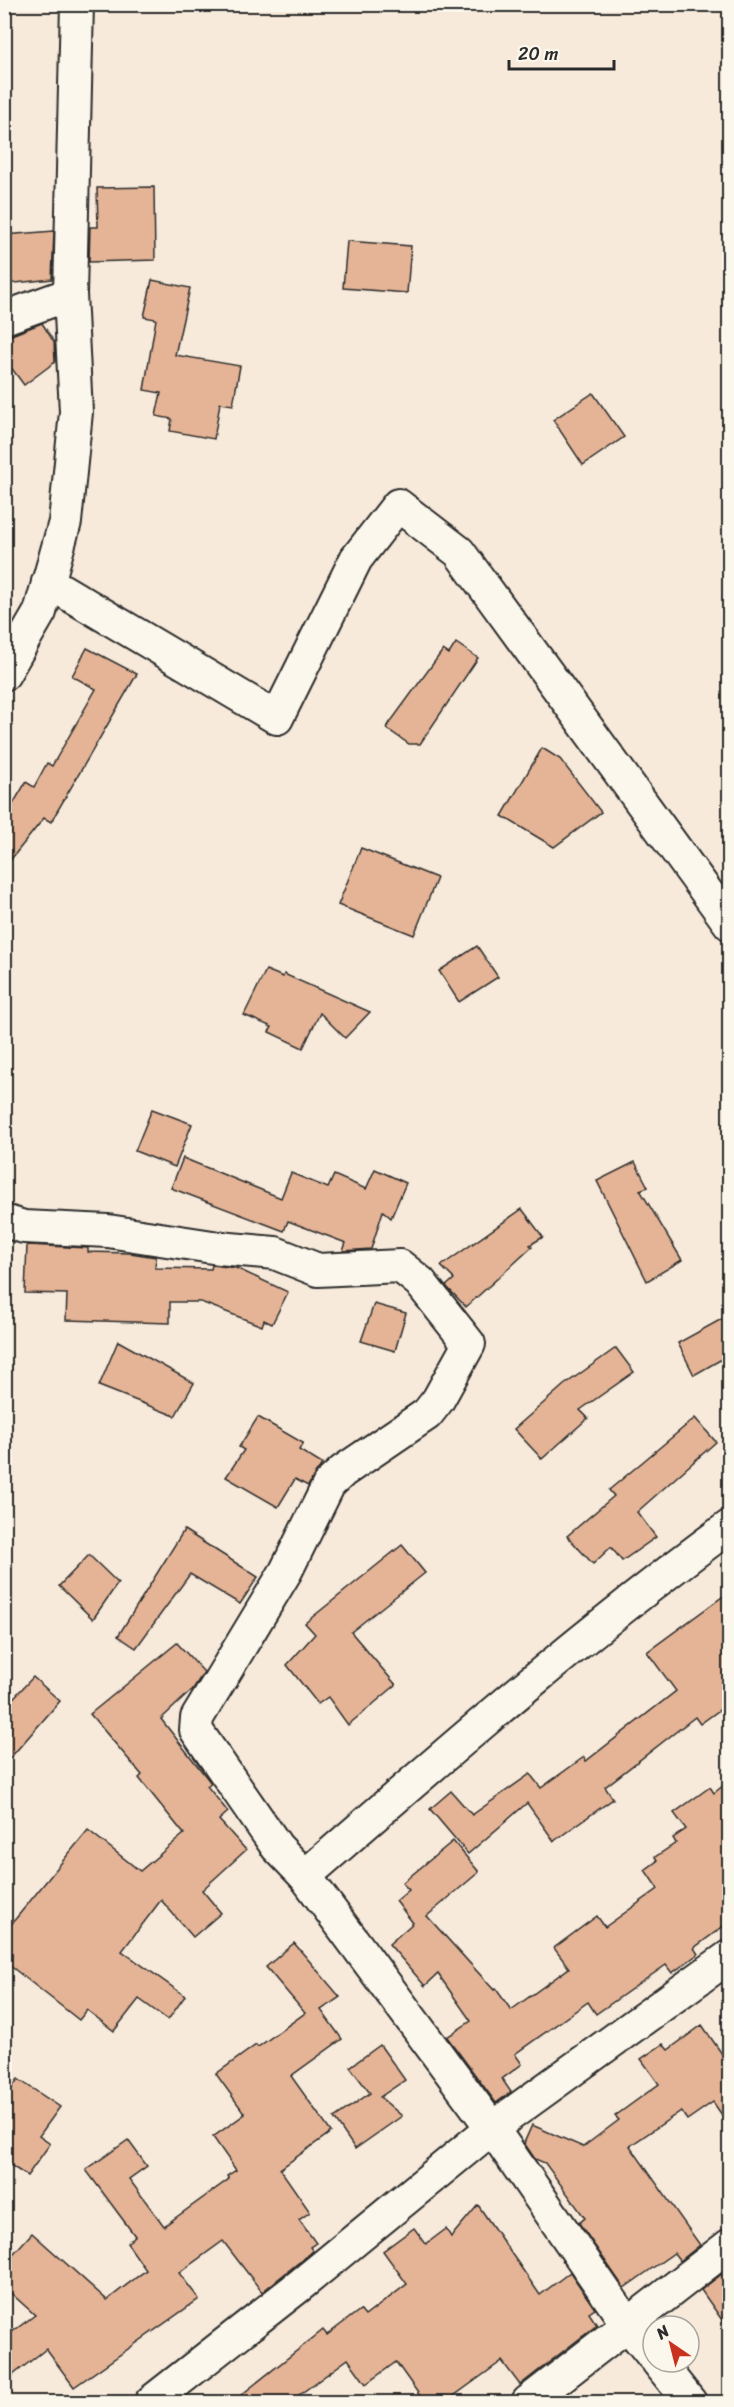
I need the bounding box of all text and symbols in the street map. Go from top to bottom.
scale bar [509,33,614,71]
text: 20 m [518,38,558,70]
north arrow [641,2314,701,2374]
text: N [649,2317,676,2348]

